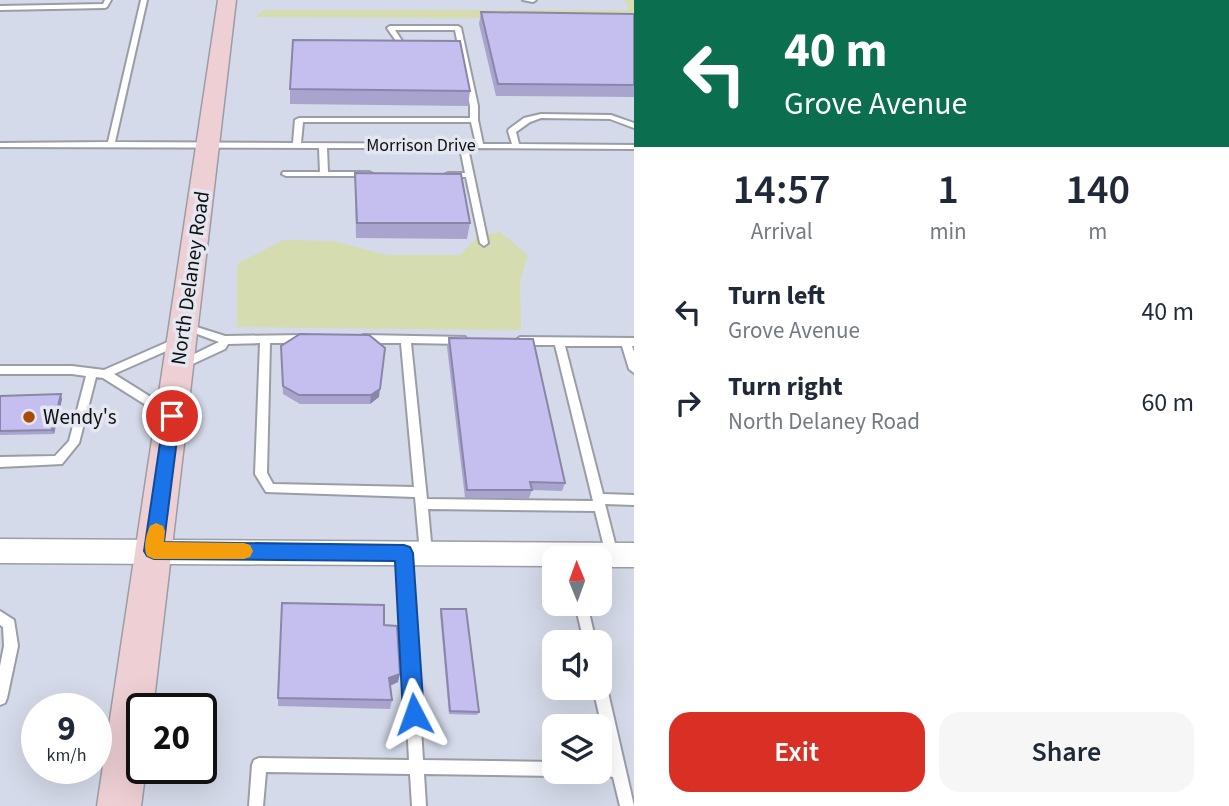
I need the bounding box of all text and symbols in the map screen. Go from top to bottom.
text: 40 m [784,16,888,86]
icon: left [669,28,760,119]
text: Grove Avenue [784,81,967,127]
street label: Morrison Drive [366,133,476,158]
text: 14:57 [733,160,831,220]
text: 1 [937,160,959,220]
text: 140 [1066,160,1130,220]
street label: North Delaney Road [163,189,217,367]
text: Arrival [751,215,813,248]
text: min [929,215,967,248]
text: m [1088,215,1107,248]
text: Turn left [728,277,825,314]
icon: left [669,293,707,331]
text: 40 m [1141,293,1194,330]
text: Grove Avenue [728,314,860,347]
text: Turn right [728,368,843,405]
icon: right [669,384,707,422]
text: 60 m [1141,384,1194,421]
pin [142,386,202,446]
icon: arrive [153,397,191,435]
place label: Wendy's [43,402,117,432]
text: North Delaney Road [728,405,920,438]
marker: Wendy's [21,409,37,425]
north arrow [542,546,612,616]
map controls [542,546,612,784]
button: sound [542,630,612,700]
position arrow [377,677,451,751]
speed limit sign: 20 [126,693,217,784]
text: 9 [57,704,76,754]
button: Exit [669,712,925,792]
button: Share [939,712,1194,792]
button: layers [542,714,612,784]
text: km/h [47,743,86,768]

